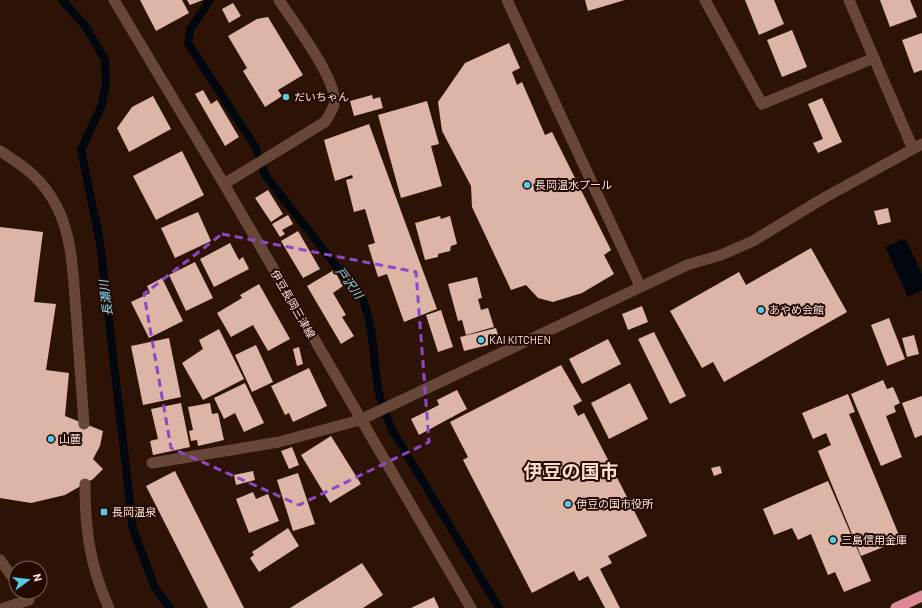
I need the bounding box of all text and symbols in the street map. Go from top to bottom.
place label: だいちゃん [294,90,349,103]
marker: だいちゃん [281,92,291,102]
place label: 長岡温水プール [535,178,612,191]
marker: 長岡温水プール [522,180,532,190]
water label: 戸沢川 [333,264,367,303]
street label: 伊豆長岡三津線 [269,267,318,340]
water label: 長瀬川 [96,277,114,317]
place label: あやめ会館 [769,303,824,316]
marker: あやめ会館 [756,305,766,315]
place label: KAI KITCHEN [489,333,551,346]
marker: KAI KITCHEN [476,335,486,345]
place label: 山麓 [59,432,81,445]
marker: 山麓 [46,434,56,444]
district label: 伊豆の国市 [523,459,619,482]
place label: 伊豆の国市役所 [576,497,654,510]
marker: 伊豆の国市役所 [563,499,573,509]
place label: 長岡温泉 [112,505,157,518]
marker: 長岡温泉 [99,507,109,517]
place label: 三島信用金庫 [841,533,907,546]
marker: 三島信用金庫 [828,535,838,545]
north arrow [8,560,48,600]
text: N [31,572,45,583]

